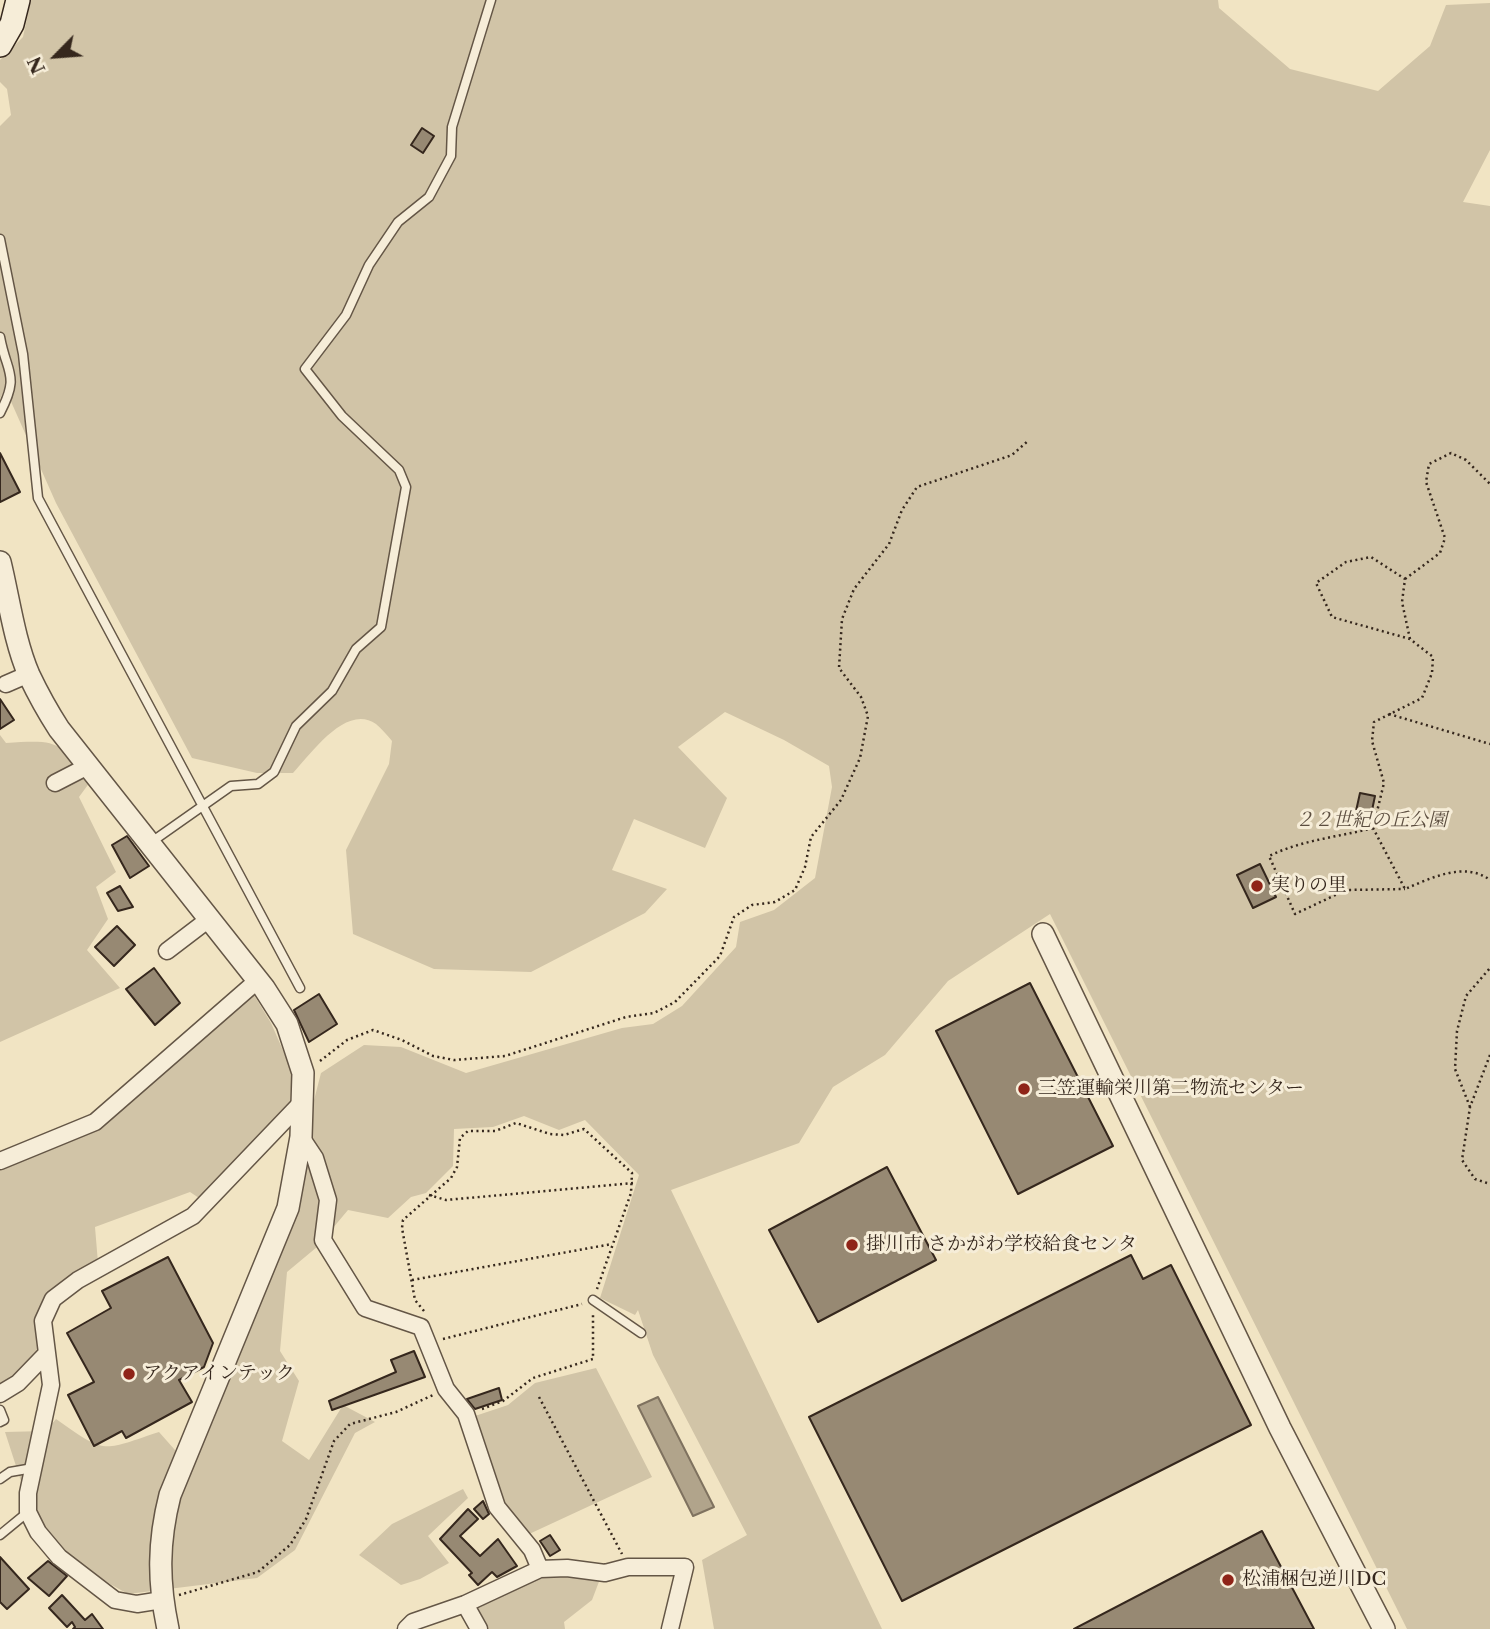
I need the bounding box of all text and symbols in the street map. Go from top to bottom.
north arrow [21,21,91,91]
text: N [23,53,50,77]
park label: ２２世紀の丘公園 [1295,810,1447,832]
place label: 実りの里 [1271,875,1347,897]
marker: 実りの里 [1249,878,1265,894]
place label: 三笠運輸栄川第二物流センター [1038,1078,1304,1100]
marker: 三笠運輸栄川第二物流センター [1016,1081,1032,1097]
place label: 掛川市 さかがわ学校給食センタ [866,1234,1137,1256]
marker: 掛川市 さかがわ学校給食センタ [844,1237,860,1253]
place label: アクアインテック [143,1363,295,1385]
marker: アクアインテック [121,1366,137,1382]
place label: 松浦梱包逆川DC [1242,1569,1386,1591]
marker: 松浦梱包逆川DC [1220,1572,1236,1588]

